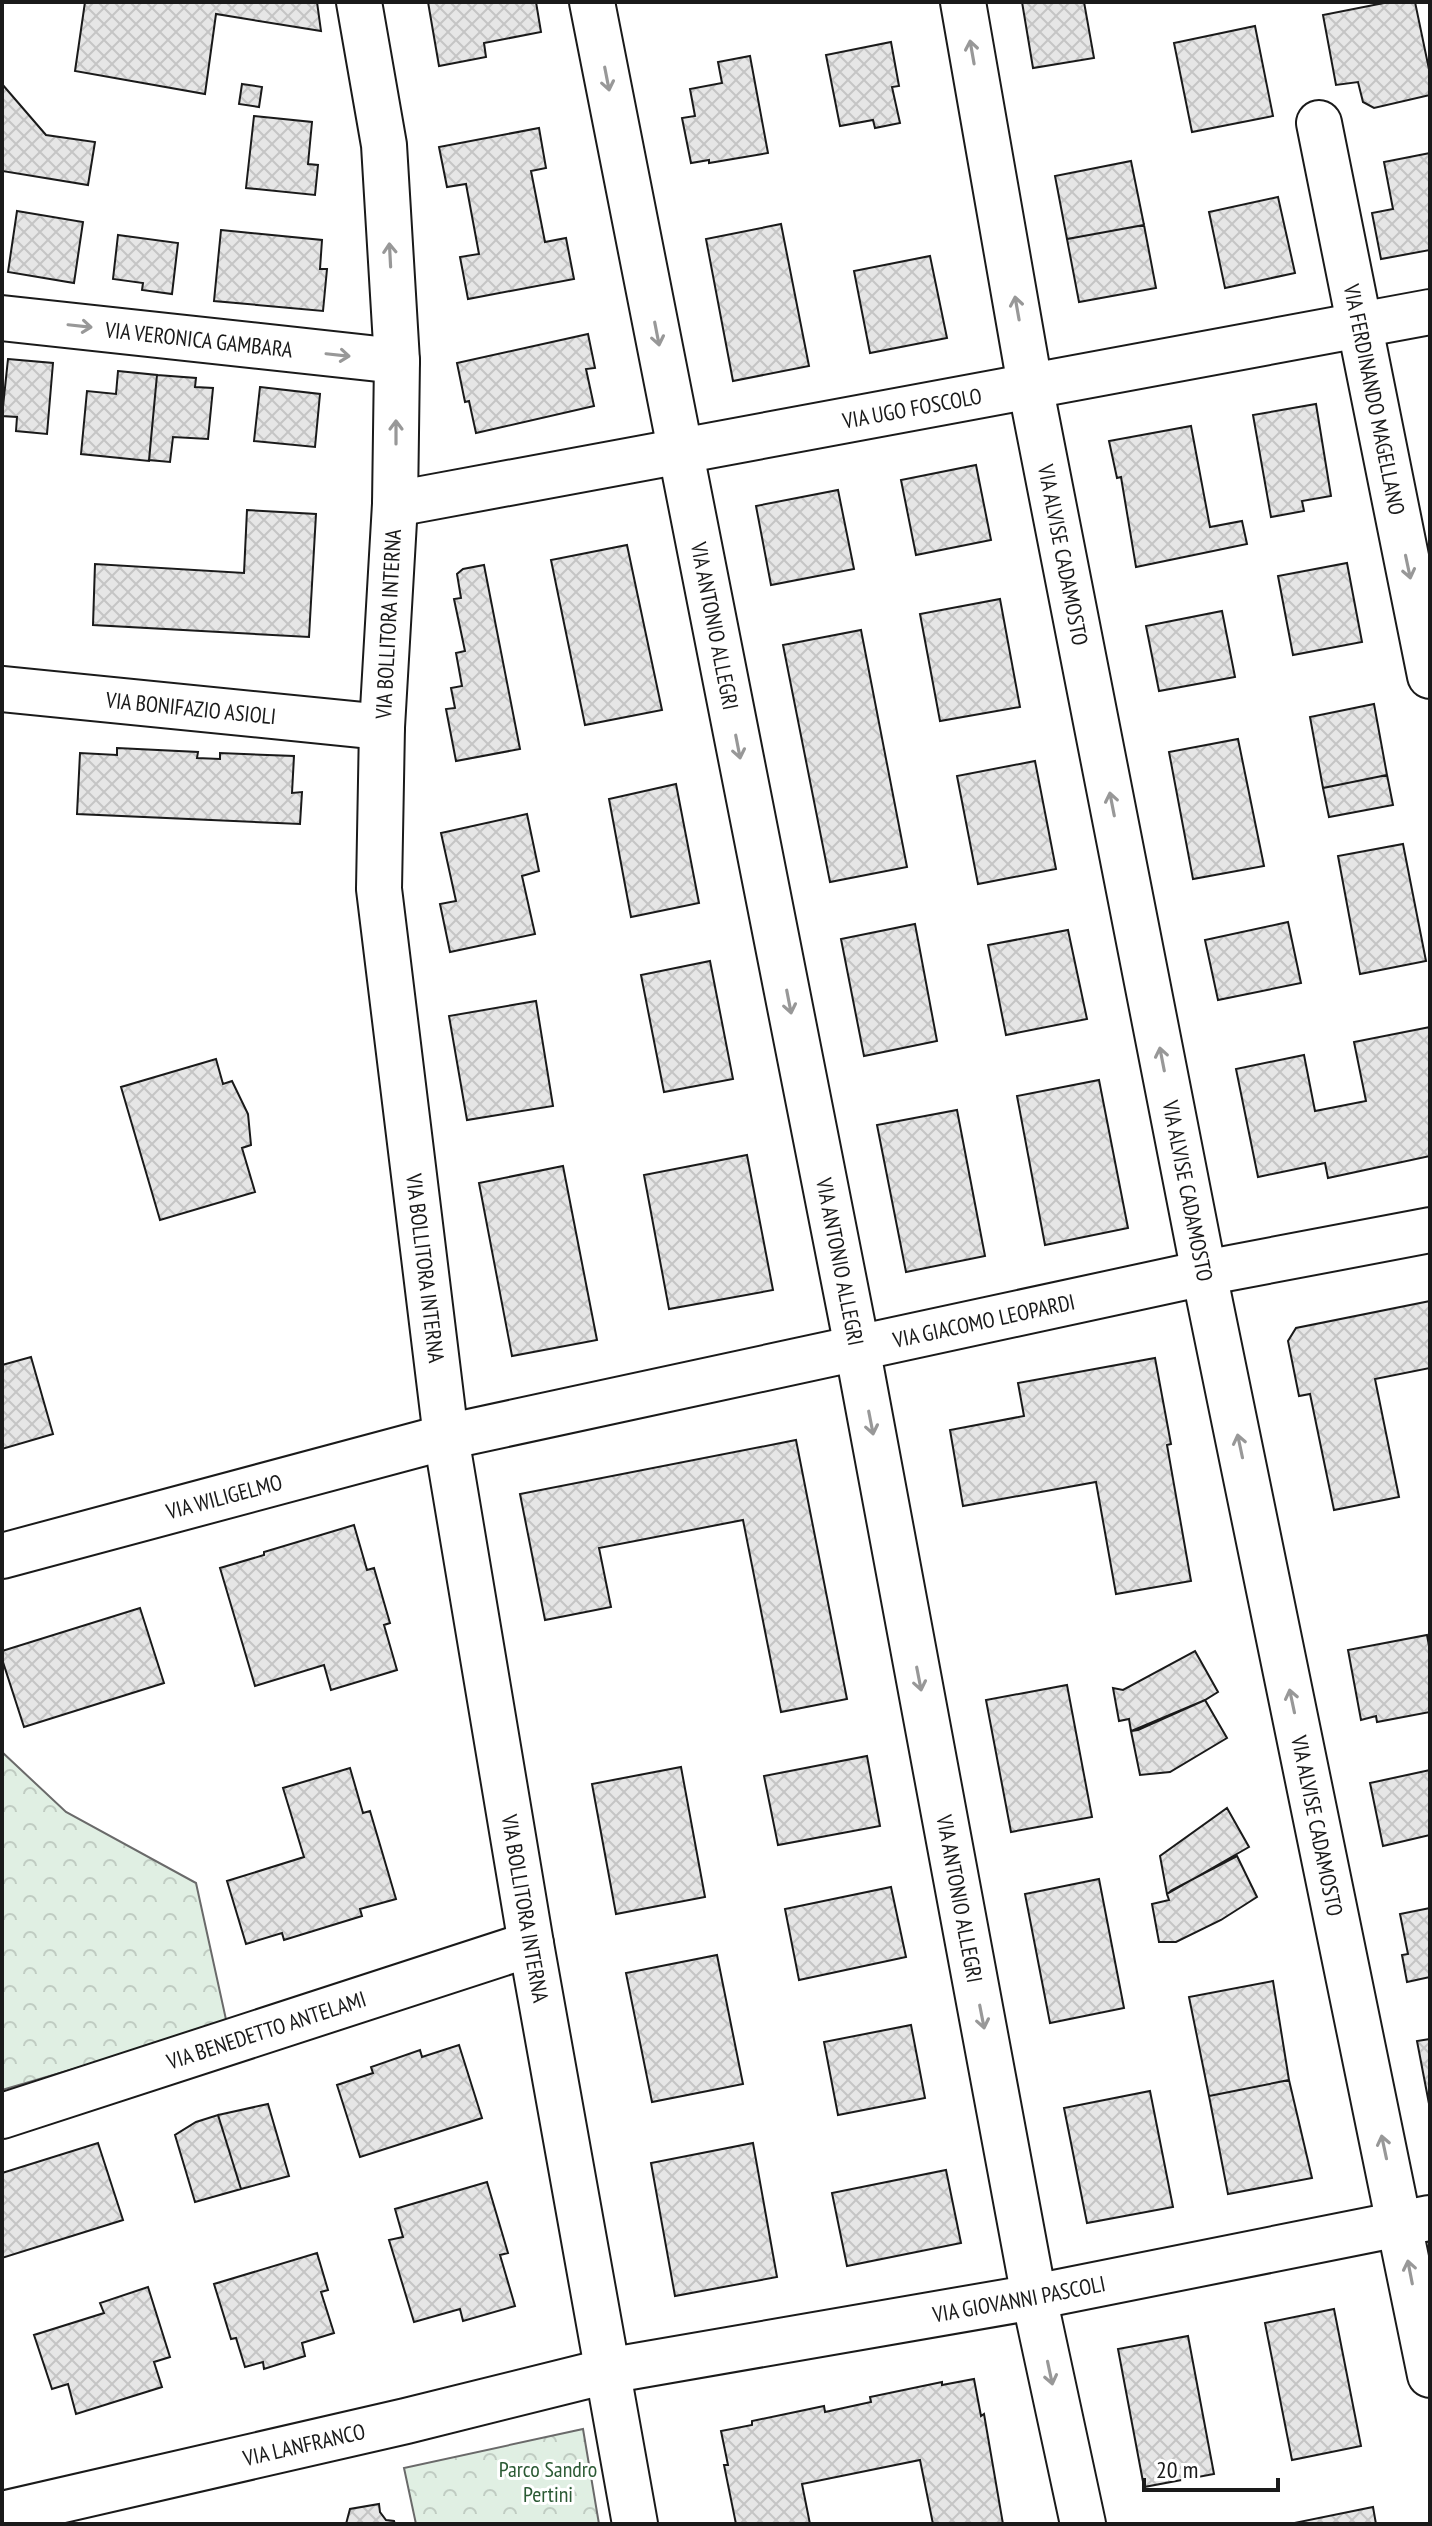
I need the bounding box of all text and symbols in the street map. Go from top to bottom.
one-way arrow [963,40,978,65]
one-way arrow [600,65,615,91]
one-way arrow [383,242,398,269]
street label: VIA FERDINANDO MAGELLANO [1337,281,1411,517]
one-way arrow [1008,296,1023,321]
street label: VIA VERONICA GAMBARA [103,315,294,364]
one-way arrow [66,319,92,334]
one-way arrow [650,320,665,346]
one-way arrow [324,347,351,362]
street label: VIA UGO FOSCOLO [839,381,984,435]
one-way arrow [388,419,404,446]
street label: VIA ALVISE CADAMOSTO [1032,461,1095,648]
street label: VIA BOLLITORA INTERNA [369,528,407,721]
street label: VIA ANTONIO ALLEGRI [685,539,745,712]
one-way arrow [1401,553,1416,579]
street label: VIA BONIFAZIO ASIOLI [104,685,277,730]
one-way arrow [731,734,746,760]
one-way arrow [1104,792,1119,817]
one-way arrow [782,989,797,1015]
one-way arrow [1154,1047,1169,1072]
street label: VIA ALVISE CADAMOSTO [1156,1097,1219,1284]
street label: VIA BOLLITORA INTERNA [400,1171,451,1365]
street label: VIA ANTONIO ALLEGRI [810,1175,870,1348]
street label: VIA GIACOMO LEOPARDI [889,1287,1077,1354]
one-way arrow [864,1410,879,1436]
one-way arrow [1232,1434,1247,1459]
street label: VIA WILIGELMO [162,1468,285,1526]
one-way arrow [912,1666,927,1691]
one-way arrow [1284,1688,1299,1714]
street label: VIA ALVISE CADAMOSTO [1285,1732,1350,1919]
street label: VIA BOLLITORA INTERNA [495,1811,555,2005]
street label: VIA ANTONIO ALLEGRI [930,1811,989,1985]
street label: VIA BENEDETTO ANTELAMI [162,1985,369,2076]
one-way arrow [975,2004,990,2029]
one-way arrow [1376,2135,1391,2161]
one-way arrow [1401,2259,1416,2285]
street label: VIA GIOVANNI PASCOLI [930,2269,1108,2328]
one-way arrow [1043,2360,1058,2386]
street label: VIA LANFRANCO [239,2417,368,2472]
scale bar [1144,2442,1278,2492]
text: 20 m [1156,2454,1198,2485]
park label: Parco Sandro Pertini [499,2455,597,2508]

